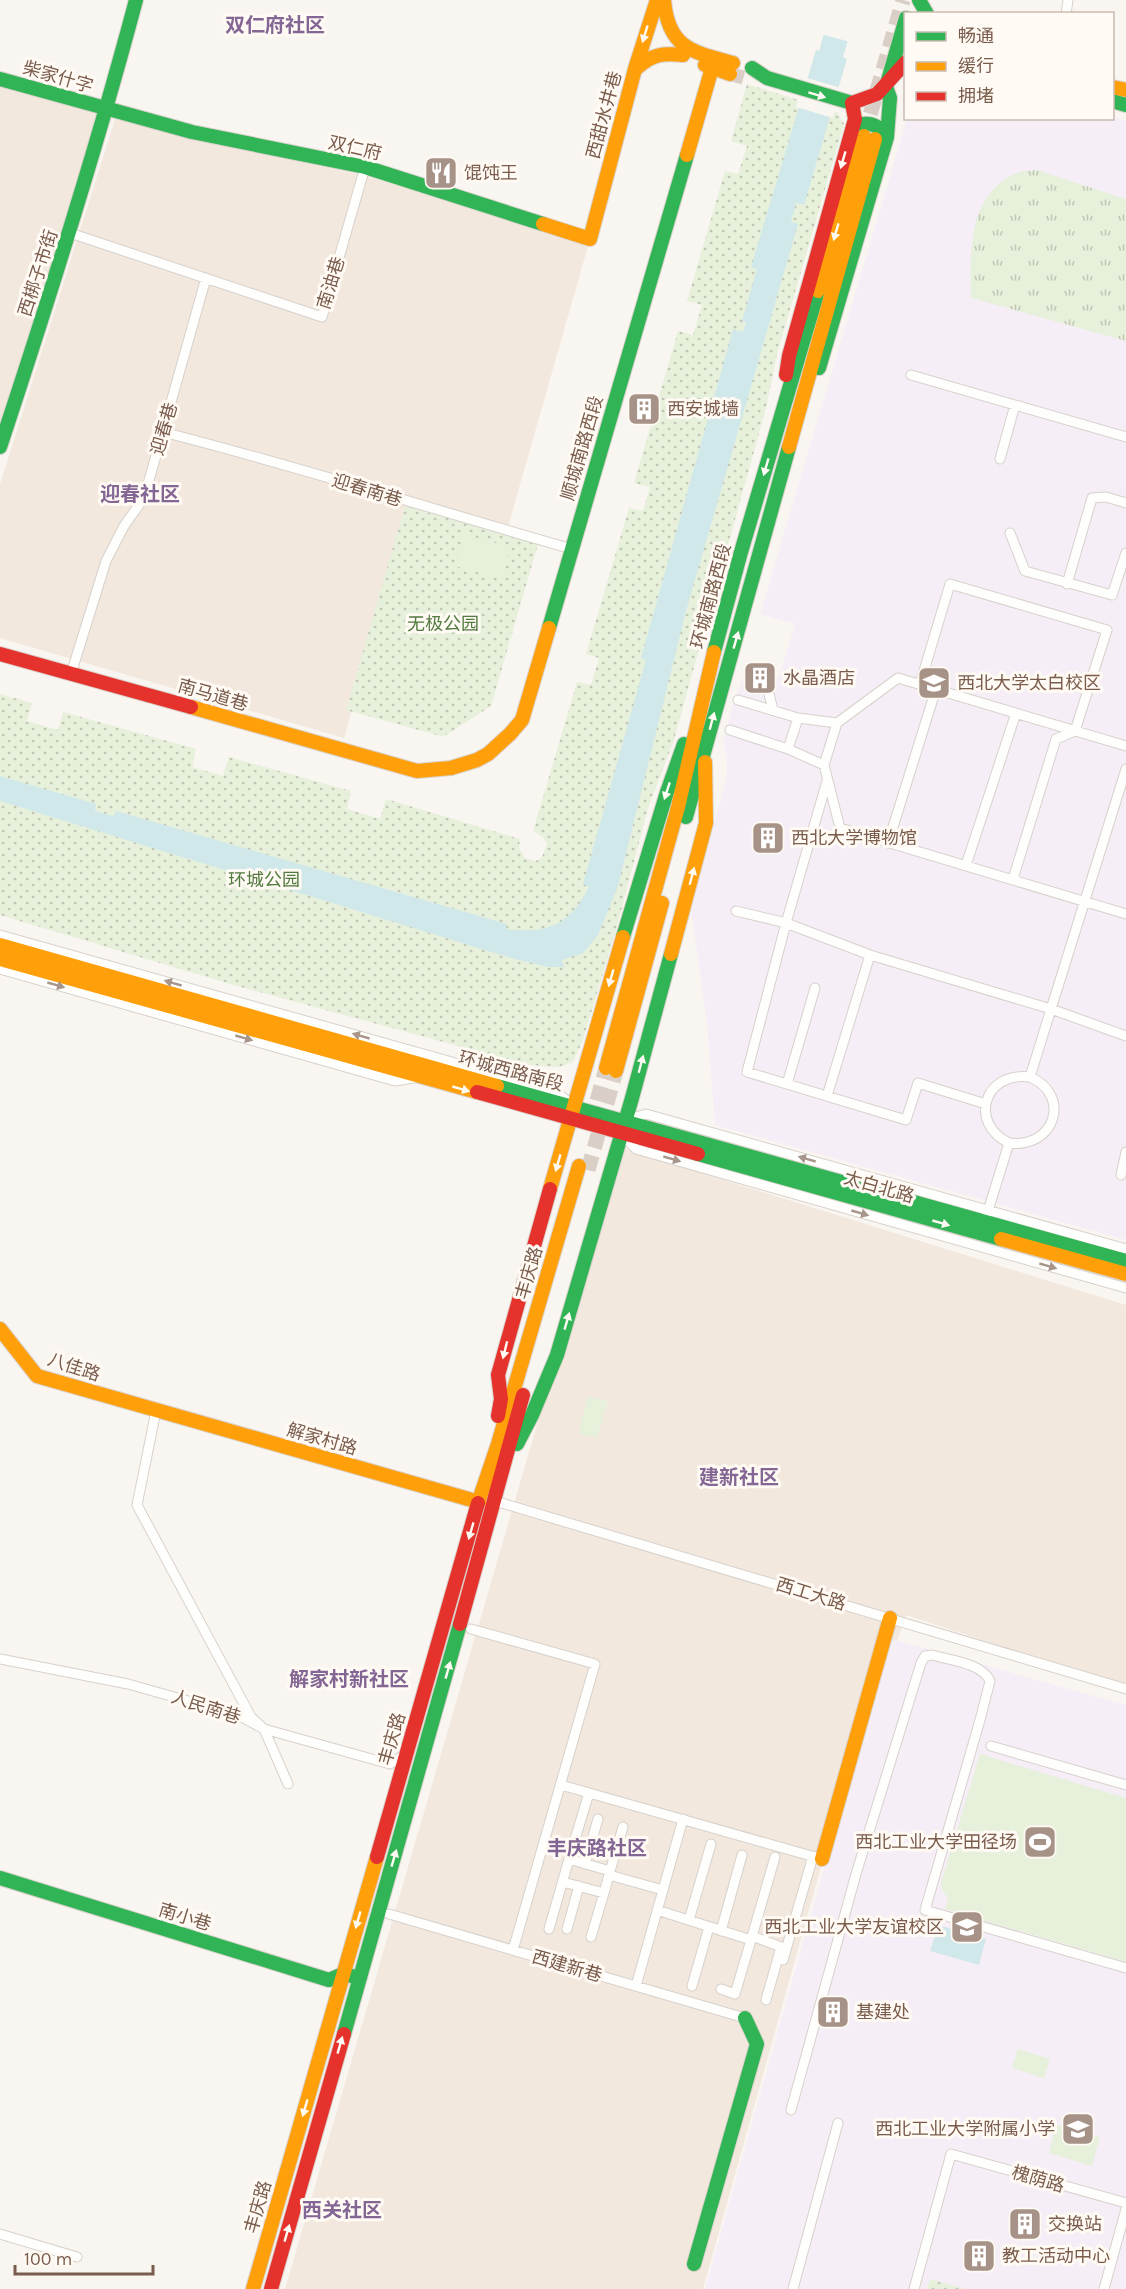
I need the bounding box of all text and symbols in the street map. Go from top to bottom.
legend [904,12,1114,120]
district label: 双仁府社区 [225,14,325,37]
one-way arrow [640,25,649,43]
text: 畅通 [958,25,994,47]
text: 缓行 [958,55,994,77]
street label: 柴家什字 [20,57,96,97]
street label: 西甜水井巷 [582,69,626,161]
text: 拥堵 [958,85,994,107]
one-way arrow [808,91,826,100]
street label: 双仁府 [326,131,384,165]
one-way arrow [838,151,847,169]
restaurant icon: 馄饨王 [423,155,459,191]
place label: 馄饨王 [464,162,518,184]
one-way arrow [831,224,840,242]
street label: 西梆子市街 [14,227,62,319]
street label: 南油巷 [313,254,349,312]
building icon: 西安城墙 [626,391,662,427]
street label: 顺城南路西段 [557,393,607,503]
place label: 西安城墙 [667,398,739,420]
street label: 迎春巷 [146,400,182,458]
one-way arrow [761,458,770,476]
street label: 迎春南巷 [329,469,405,511]
district label: 迎春社区 [100,483,180,506]
street label: 环城南路西段 [686,541,736,651]
park label: 无极公园 [407,613,479,635]
one-way arrow [732,631,741,649]
building icon: 水晶酒店 [742,660,778,696]
school or university icon: 西北大学太白校区 [916,665,952,701]
place label: 水晶酒店 [783,667,855,689]
place label: 西北大学太白校区 [957,672,1101,694]
street label: 南马道巷 [175,675,251,715]
one-way arrow [707,712,717,730]
one-way arrow [662,782,672,800]
building icon: 西北大学博物馆 [750,820,786,856]
place label: 西北大学博物馆 [791,827,917,849]
one-way arrow [687,867,697,885]
park label: 环城公园 [228,869,300,891]
one-way arrow [606,969,615,987]
one-way arrow [164,978,182,987]
one-way arrow [47,981,65,990]
one-way arrow [351,1031,369,1040]
one-way arrow [235,1034,253,1043]
street label: 环城西路南段 [456,1046,566,1096]
one-way arrow [637,1055,646,1073]
one-way arrow [452,1085,470,1094]
one-way arrow [553,1154,562,1172]
one-way arrow [798,1154,816,1163]
one-way arrow [664,1155,682,1164]
street label: 太白北路 [841,1167,917,1207]
one-way arrow [851,1208,869,1218]
one-way arrow [932,1219,950,1228]
street label: 丰庆路 [511,1244,547,1302]
one-way arrow [1039,1262,1057,1271]
one-way arrow [563,1312,572,1330]
one-way arrow [499,1341,509,1359]
street label: 八佳路 [45,1348,103,1386]
street label: 解家村路 [284,1419,360,1459]
district label: 建新社区 [699,1466,779,1489]
one-way arrow [466,1522,475,1540]
street label: 西工大路 [773,1573,849,1615]
one-way arrow [444,1661,453,1679]
district label: 解家村新社区 [289,1668,409,1691]
street label: 人民南巷 [168,1685,244,1729]
street label: 丰庆路 [374,1710,410,1768]
sports icon: 西北工业大学田径场 [1022,1824,1058,1860]
place label: 西北工业大学田径场 [855,1831,1017,1853]
district label: 丰庆路社区 [547,1837,647,1860]
one-way arrow [390,1849,399,1867]
street label: 南小巷 [156,1899,214,1935]
school or university icon: 西北工业大学友谊校区 [949,1909,985,1945]
one-way arrow [353,1911,362,1929]
place label: 西北工业大学友谊校区 [764,1916,944,1938]
street label: 西建新巷 [529,1946,605,1986]
building icon: 基建处 [815,1994,851,2030]
place label: 基建处 [856,2001,910,2023]
one-way arrow [336,2036,345,2054]
one-way arrow [300,2099,309,2117]
school or university icon: 西北工业大学附属小学 [1060,2111,1096,2147]
place label: 西北工业大学附属小学 [875,2118,1055,2140]
street label: 槐荫路 [1009,2161,1067,2197]
street label: 丰庆路 [240,2178,276,2236]
district label: 西关社区 [302,2199,382,2222]
building icon: 交换站 [1007,2206,1043,2242]
place label: 交换站 [1048,2213,1102,2235]
one-way arrow [282,2224,292,2242]
scale bar [15,2238,153,2276]
building icon: 教工活动中心 [961,2238,997,2274]
place label: 教工活动中心 [1002,2245,1110,2267]
text: 100 m [24,2248,72,2270]

